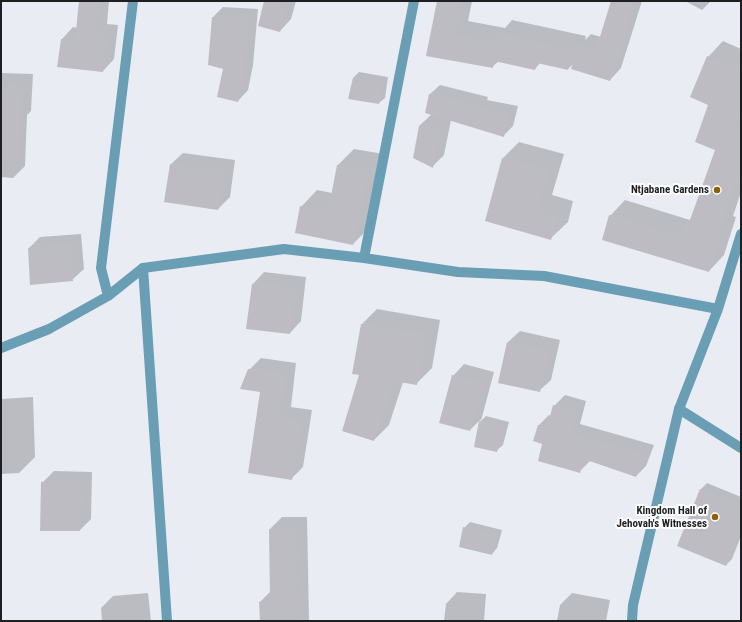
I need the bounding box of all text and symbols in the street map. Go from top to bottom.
place label: Ntjabane Gardens [631,183,709,197]
marker: Ntjabane Gardens [712,185,722,195]
place label: Kingdom Hall of Jehovah's Witnesses [616,504,707,530]
marker: Kingdom Hall of Jehovah's Witnesses [710,512,720,522]

